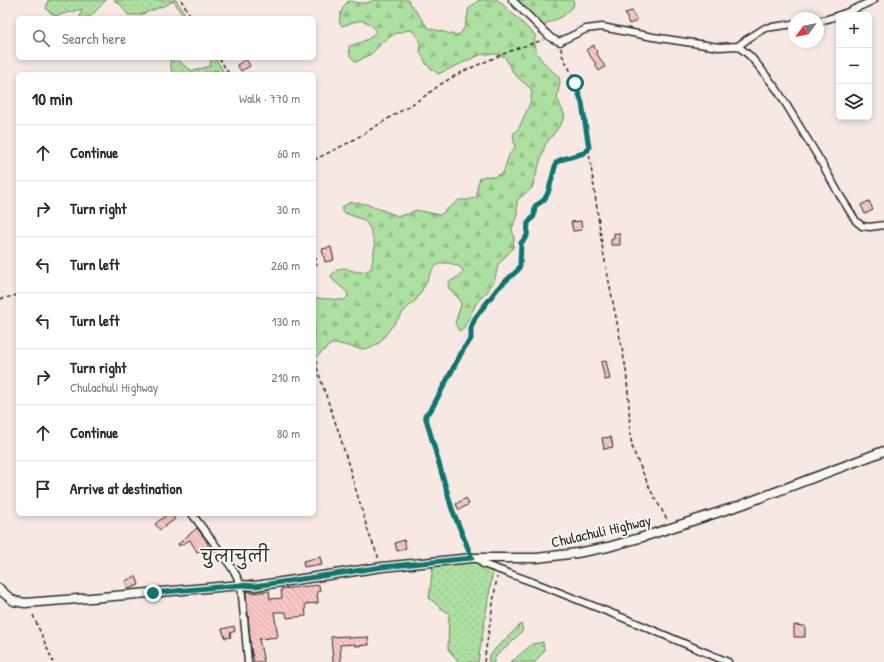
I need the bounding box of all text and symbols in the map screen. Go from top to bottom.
north arrow [788,12,824,48]
map controls [836,12,872,120]
button: + [836,12,872,48]
search box [16,16,316,60]
icon: search [30,27,52,49]
text: Search here [62,28,126,49]
button: − [836,48,872,84]
route start [566,74,584,92]
button: layers [836,84,872,120]
text: 10 min [32,87,73,110]
text: Walk · 770 m [239,89,300,107]
icon: ahead [32,142,54,164]
text: Continue [70,142,118,163]
text: 60 m [277,144,300,162]
icon: right [32,198,54,220]
text: Turn right [70,198,126,219]
text: 30 m [277,200,300,218]
icon: left [32,254,54,276]
text: Turn left [70,254,120,275]
text: 260 m [271,256,300,274]
icon: left [32,310,54,332]
text: Turn left [70,310,120,331]
text: 130 m [272,312,300,330]
text: Turn right [70,357,126,378]
icon: right [32,366,54,388]
text: 210 m [272,368,300,386]
text: Chulachuli Highway [70,378,158,396]
icon: ahead [32,422,54,444]
text: Continue [70,422,118,443]
text: 80 m [277,424,300,442]
icon: arrive [32,478,54,500]
text: Arrive at destination [70,478,182,499]
street label: Chulachuli Highway [549,509,653,553]
district label: चुलाचुली [200,543,270,570]
route end [144,584,162,602]

